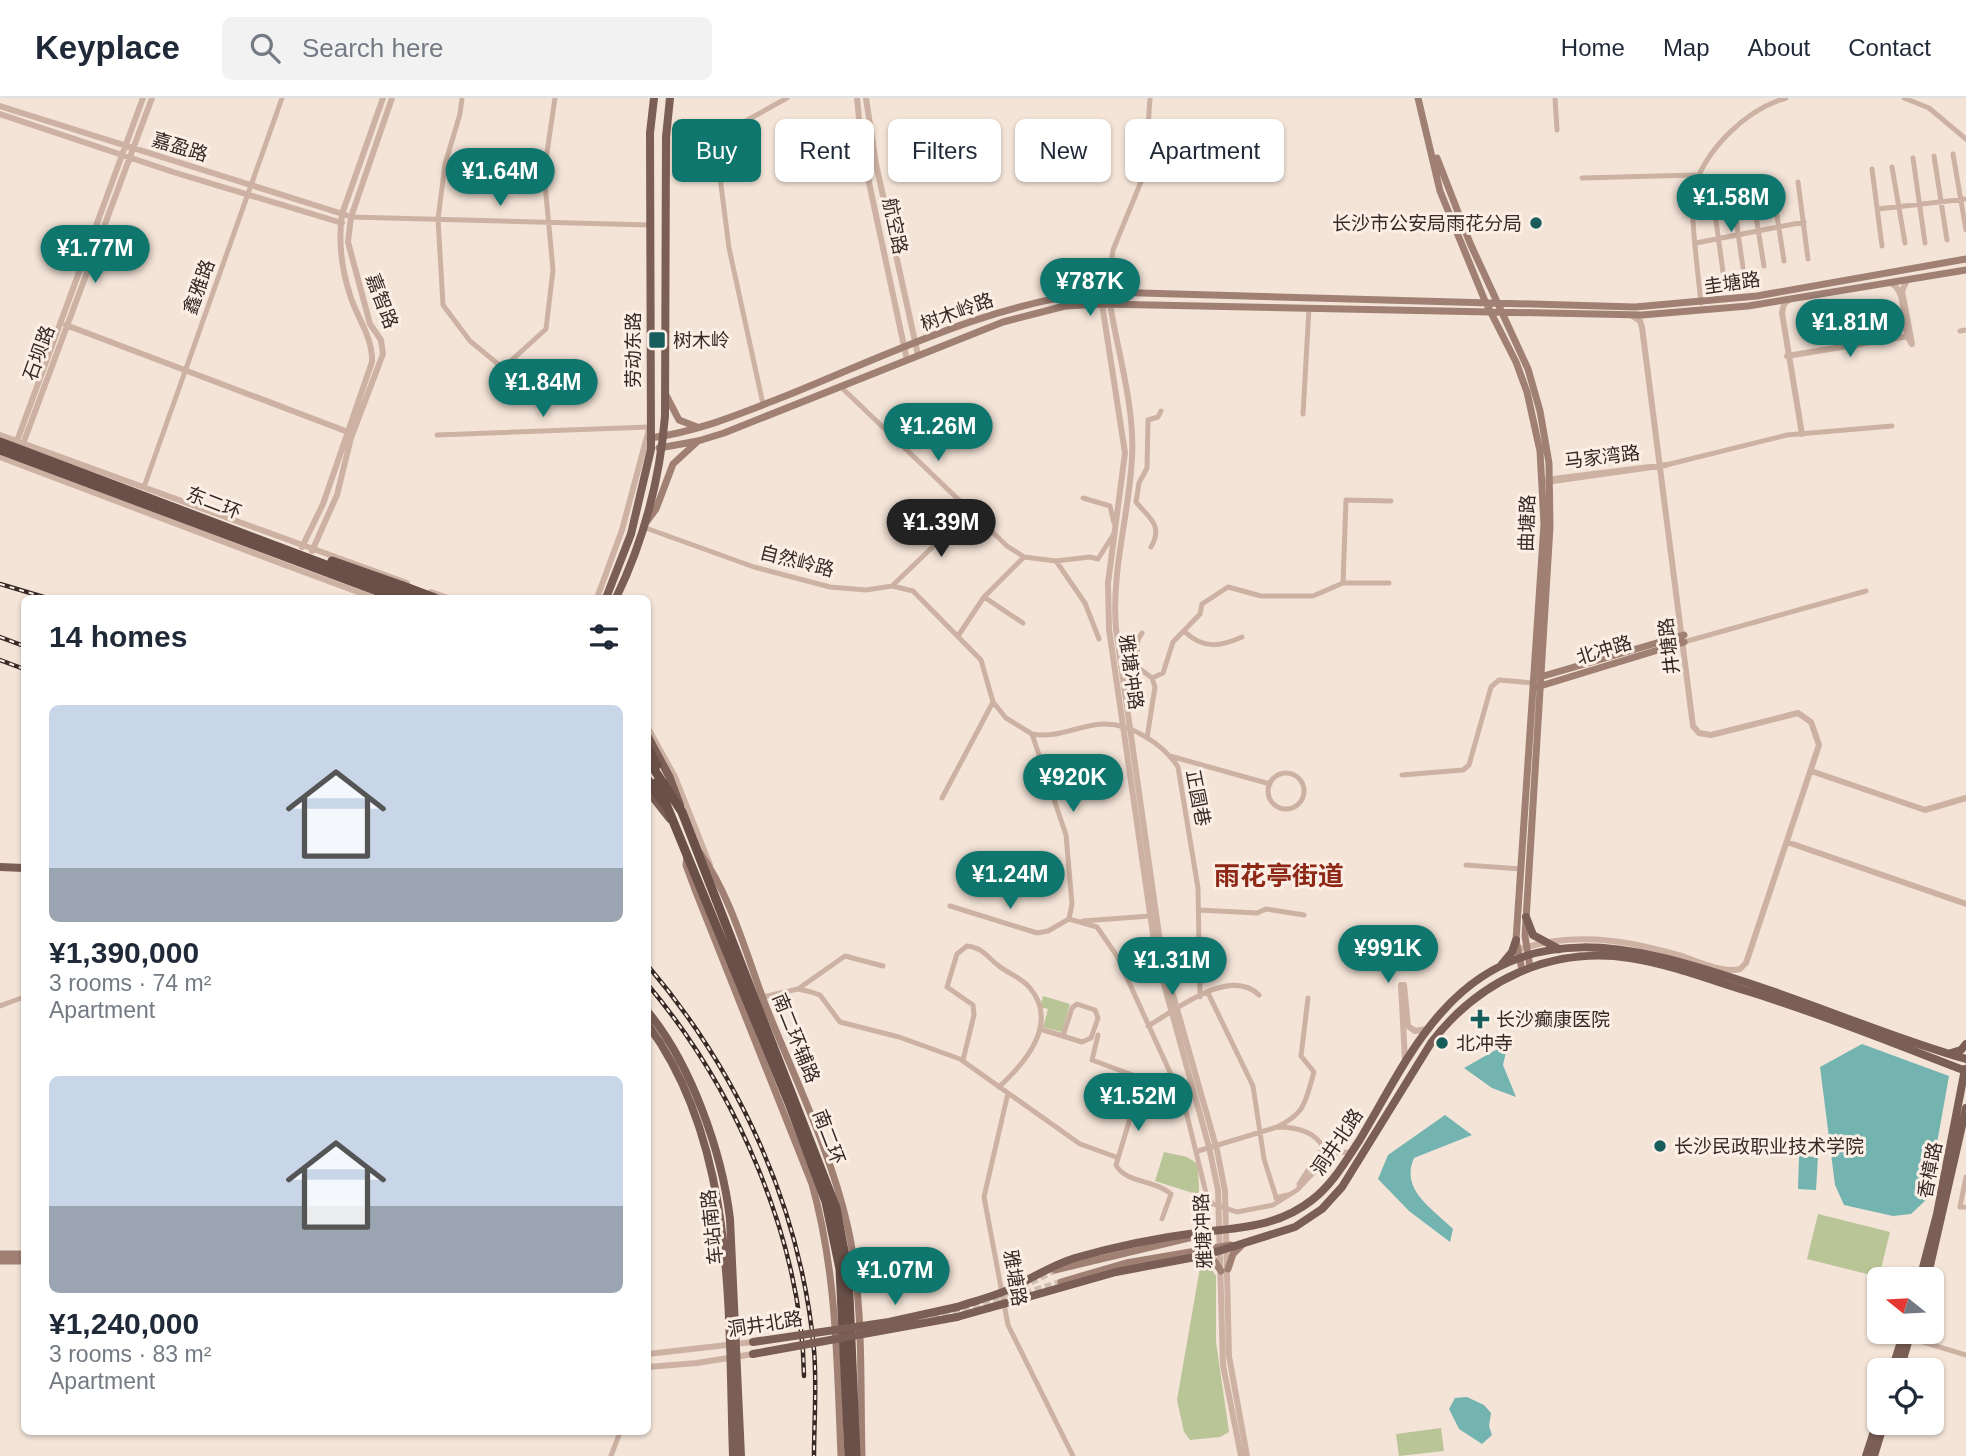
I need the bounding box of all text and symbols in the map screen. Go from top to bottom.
search box [222,17,712,80]
text: Keyplace [35,29,180,66]
icon: search [246,29,284,67]
text: Search here [302,33,444,63]
text: Home [1561,34,1625,61]
text: Map [1663,34,1710,61]
text: About [1748,34,1810,61]
text: Contact [1848,34,1931,61]
chip: Buy [672,119,761,182]
chip: Rent [775,119,874,182]
chip: Filters [888,119,1001,182]
chip: New [1015,119,1111,182]
chip: Apartment [1125,119,1284,182]
street label: 嘉盈路 [150,129,210,165]
pin: ¥1.64M [443,148,557,208]
text: ¥1.64M [462,158,538,184]
pin: ¥1.58M [1674,174,1788,234]
text: ¥1.58M [1693,184,1769,210]
street label: 航空路 [879,196,911,256]
place label: 长沙市公安局雨花分局 [1332,213,1522,234]
marker: 长沙市公安局雨花分局 [1528,215,1544,231]
pin: ¥1.77M [38,226,152,285]
text: ¥1.77M [57,235,133,261]
street label: 鑫雅路 [179,257,219,317]
pin: ¥787K [1041,258,1139,318]
text: ¥787K [1056,268,1124,294]
street label: 圭塘路 [1702,269,1762,297]
street label: 嘉智路 [362,271,402,331]
street label: 树木岭路 [918,289,996,335]
pin: ¥1.81M [1793,300,1907,359]
text: ¥1.81M [1812,309,1888,335]
street label: 劳动东路 [623,312,644,388]
street label: 石坝路 [19,323,59,383]
marker: 树木岭 [647,330,667,350]
place label: 树木岭 [673,330,730,351]
pin: ¥1.84M [486,360,600,419]
text: ¥1.84M [505,369,581,395]
pin: ¥1.26M [881,404,995,463]
text: ¥1.26M [900,413,976,439]
street label: 马家湾路 [1563,442,1641,472]
street label: 东二环 [184,483,244,523]
street label: 曲塘路 [1516,494,1538,552]
pin: ¥1.39M [884,500,998,559]
text: ¥1.39M [903,509,979,535]
street label: 自然岭路 [758,542,836,580]
street label: 井塘路 [1655,616,1683,676]
icon: filters [585,618,623,656]
text: 14 homes [49,620,187,653]
street label: 北冲路 [1574,632,1634,668]
street label: 雅塘冲路 [1115,633,1147,711]
icon: home [273,751,399,877]
pin: ¥920K [1024,754,1122,814]
text: ¥920K [1039,764,1107,790]
street label: 正圆巷 [1182,768,1214,828]
pin: ¥1.24M [953,852,1067,911]
text: ¥1.24M [972,861,1048,887]
district label: 雨花亭街道 [1214,861,1344,891]
pin: ¥991K [1339,926,1437,985]
text: ¥991K [1354,935,1422,961]
text: ¥1,390,000 [49,936,199,969]
pin: ¥1.31M [1115,937,1229,997]
text: ¥1.31M [1134,947,1210,973]
text: 3 rooms · 74 m² [49,970,211,996]
street label: 南二环辅路 [768,990,824,1086]
text: Apartment [49,997,155,1023]
marker: 长沙癫康医院 [1470,1009,1490,1029]
place label: 长沙癫康医院 [1496,1009,1610,1030]
place label: 北冲寺 [1456,1033,1513,1054]
marker: 北冲寺 [1434,1035,1450,1051]
pin: ¥1.52M [1081,1074,1195,1133]
text: ¥1.52M [1100,1083,1176,1109]
street label: 洞井北路 [1307,1105,1367,1179]
street label: 南二环 [809,1107,849,1167]
icon: home [273,1122,399,1248]
place label: 长沙民政职业技术学院 [1674,1136,1864,1157]
marker: 长沙民政职业技术学院 [1652,1138,1668,1154]
street label: 香樟路 [1914,1140,1946,1200]
street label: 车站南路 [698,1188,726,1266]
street label: 雅塘冲路 [1191,1192,1215,1270]
pin: ¥1.07M [838,1248,952,1307]
street label: 雅塘路 [1000,1248,1030,1308]
text: ¥1.07M [857,1257,933,1283]
north arrow [1867,1267,1944,1344]
map controls [1867,1267,1944,1435]
text: ¥1,240,000 [49,1307,199,1340]
street label: 洞井北路 [726,1308,804,1340]
text: 3 rooms · 83 m² [49,1341,211,1367]
button: locate [1867,1358,1944,1435]
text: Apartment [49,1368,155,1394]

